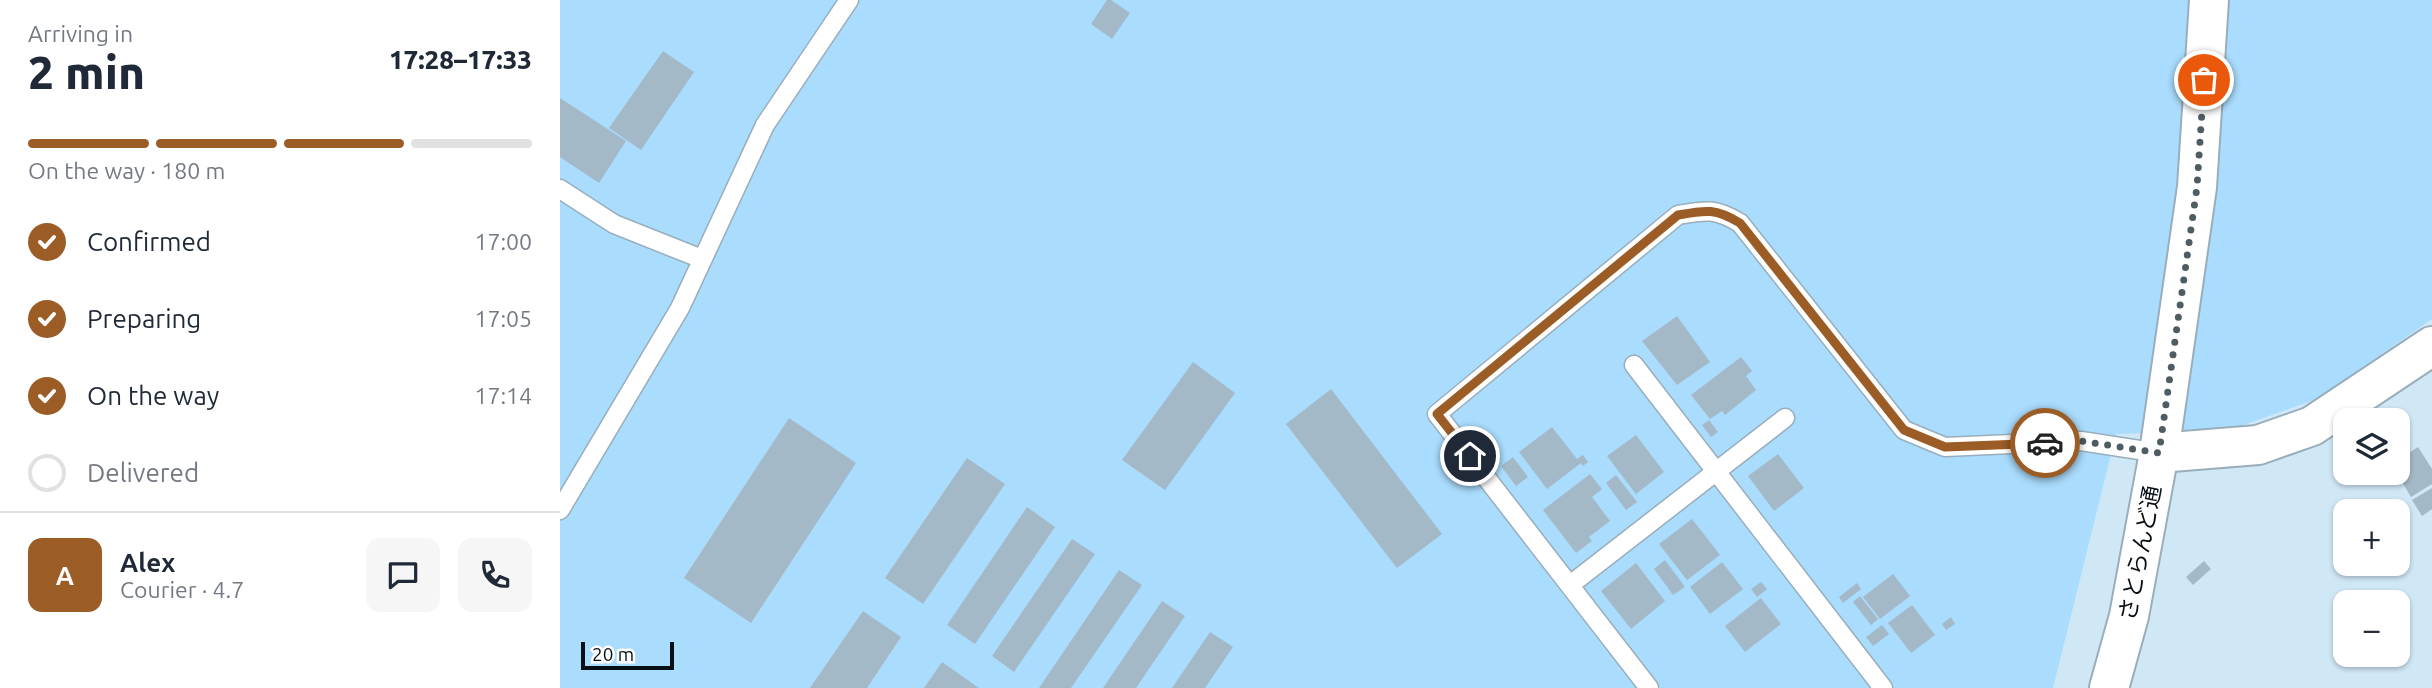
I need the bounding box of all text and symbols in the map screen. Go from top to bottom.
text: Arriving in [28,21,133,46]
text: 17:28–17:33 [389,45,532,74]
text: 2 min [28,46,145,98]
pin [2174,50,2234,110]
icon: bag [2185,61,2223,99]
text: On the way · 180 m [28,158,225,183]
icon: check [28,223,66,261]
text: Confirmed [87,227,211,256]
text: 17:00 [474,229,532,254]
icon: check [28,300,66,338]
text: Preparing [87,304,201,333]
text: 17:05 [474,306,532,331]
icon: check [28,377,66,415]
text: On the way [87,381,219,410]
text: 17:14 [474,383,532,408]
courier [2010,408,2080,478]
map controls [2333,408,2410,667]
button: layers [2333,408,2410,485]
icon: car [2026,424,2064,462]
pin [1440,426,1500,486]
icon: home [1451,437,1489,475]
text: Delivered [87,458,199,487]
street label: さとらんど通 [2114,483,2165,623]
button: + [2333,499,2410,576]
button: chat [366,538,440,612]
button: phone [458,538,532,612]
text: Alex [120,548,175,577]
text: A [56,561,74,590]
text: Courier · 4.7 [120,577,244,602]
button: − [2333,590,2410,667]
scale bar [581,639,674,671]
text: 20 m [592,643,634,665]

